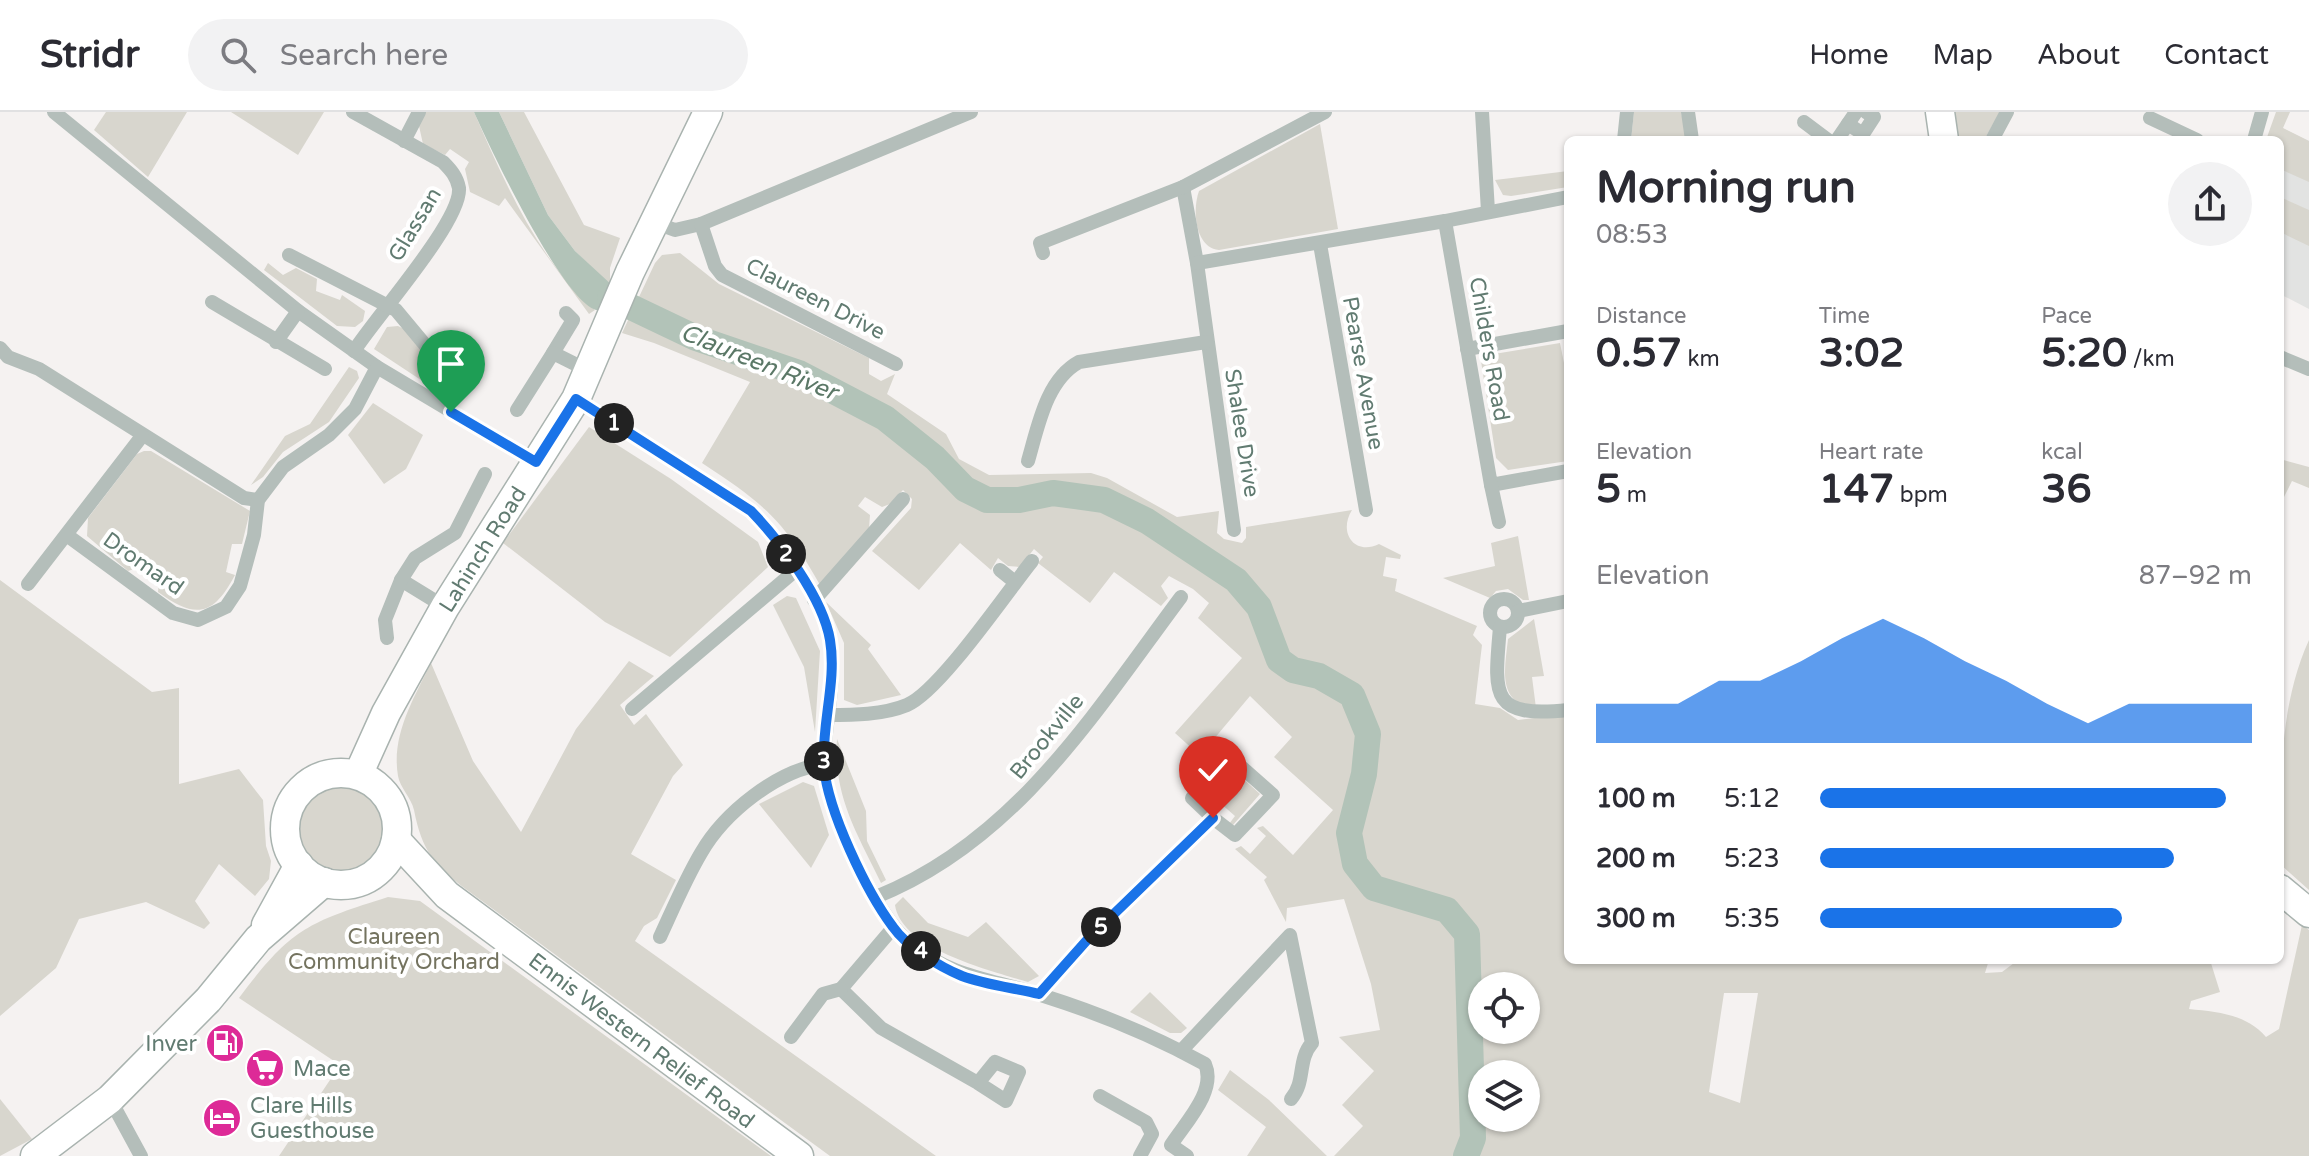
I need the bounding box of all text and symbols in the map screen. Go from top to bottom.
search box [188,19,748,91]
text: Stridr [40,32,140,78]
icon: search [216,33,260,77]
text: Search here [280,37,448,74]
text: Home [1809,38,1889,72]
text: Map [1933,38,1993,72]
text: About [2037,38,2120,72]
text: Contact [2164,38,2269,72]
text: Morning run [1596,162,1856,215]
button: share [2168,162,2252,246]
street label: Glassan [383,183,447,266]
text: 08:53 [1596,219,1668,250]
street label: Claureen Drive [742,253,889,345]
street label: Childers Road [1464,275,1514,423]
street label: Pearse Avenue [1337,294,1389,452]
text: Distance [1596,303,1687,329]
text: Time [1819,303,1870,329]
text: Pace [2041,303,2092,329]
water label: Claureen River [676,318,844,408]
text: 0.57 [1596,329,1682,377]
text: 3:02 [1819,329,1904,377]
text: 5:20 [2041,329,2127,377]
pin [417,330,485,412]
icon: arrive [429,342,473,386]
text: km [1682,346,1720,372]
text: /km [2127,346,2175,372]
street label: Shalee Drive [1219,367,1265,499]
pin: 1 [594,403,634,443]
text: 1 [607,410,621,436]
text: Elevation [1596,439,1692,465]
text: Heart rate [1819,439,1924,465]
text: kcal [2041,439,2083,465]
text: 5 [1596,465,1621,513]
text: 147 [1819,465,1894,513]
text: 36 [2041,465,2092,513]
street label: Lahinch Road [434,482,532,617]
text: m [1621,482,1647,508]
text: bpm [1894,482,1948,508]
street label: Dromard [98,527,189,601]
pin: 2 [766,534,806,574]
text: 2 [779,541,793,567]
text: Elevation [1596,560,1710,591]
text: 87–92 m [2139,560,2252,591]
street label: Brookville [1004,689,1089,785]
pin [1179,736,1247,818]
pin: 3 [804,741,844,781]
text: 3 [817,748,831,774]
icon: check [1191,748,1235,792]
text: 100 m [1596,783,1676,814]
text: 5:12 [1724,783,1780,814]
text: 200 m [1596,843,1676,874]
text: 5:23 [1724,843,1780,874]
text: 300 m [1596,903,1676,934]
text: 5:35 [1724,903,1780,934]
pin: 5 [1081,907,1121,947]
text: 5 [1094,914,1108,940]
park label: Claureen Community Orchard [288,924,500,975]
pin: 4 [901,931,941,971]
text: 4 [914,938,928,964]
street label: Ennis Western Relief Road [523,947,759,1134]
map controls [1468,972,1540,1132]
button: locate [1468,972,1540,1044]
fuel station icon: Inver [204,1022,246,1064]
place label: Inver [145,1031,198,1057]
supermarket icon: Mace [244,1047,286,1089]
place label: Mace [293,1056,351,1082]
button: layers [1468,1060,1540,1132]
place label: Clare Hills Guesthouse [250,1093,375,1144]
hotel icon: Clare Hills Guesthouse [201,1097,243,1139]

